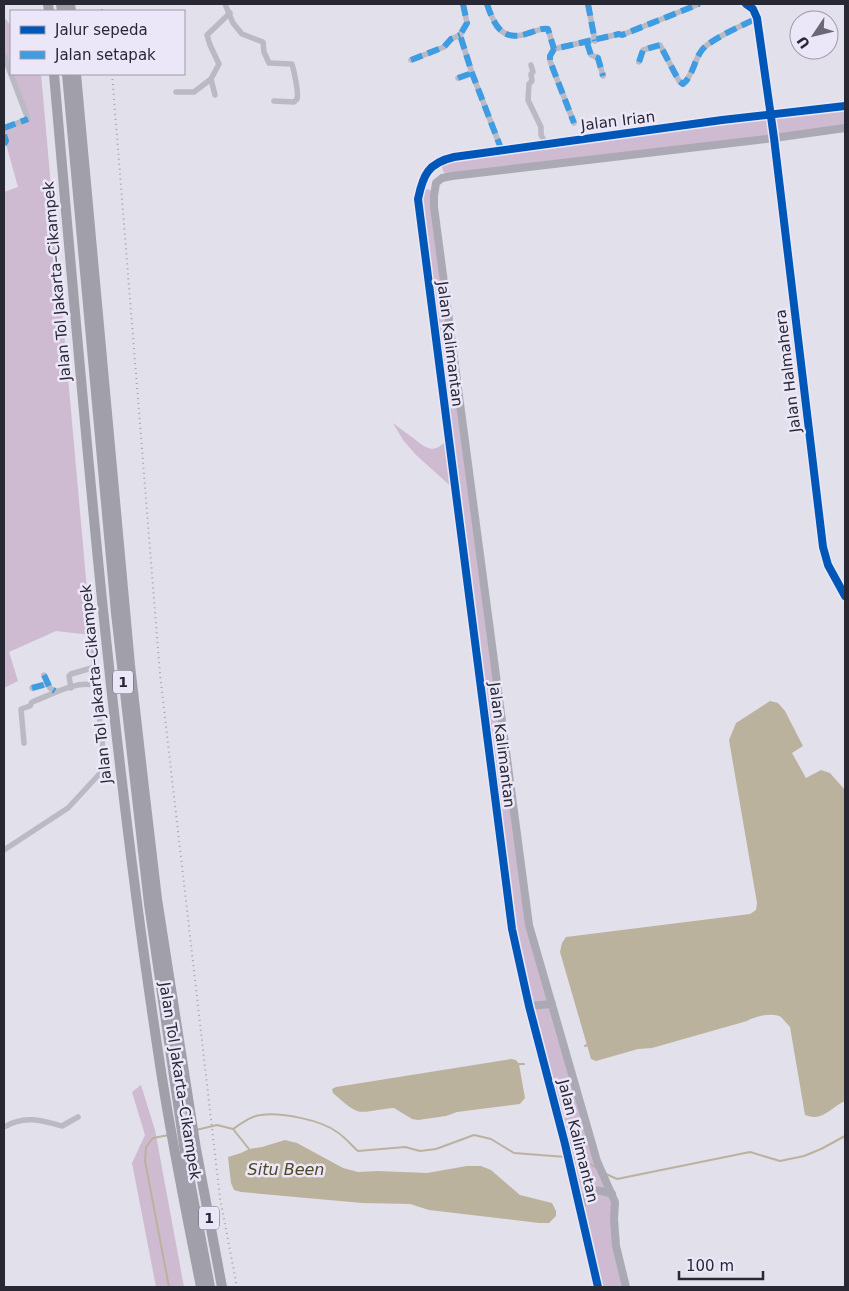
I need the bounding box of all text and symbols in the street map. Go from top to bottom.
legend [10,10,185,75]
north arrow [789,10,839,60]
text: Jalur sepeda [54,21,148,39]
text: U [794,33,813,52]
text: Jalan setapak [54,46,156,64]
street label: Jalan Irian [579,108,656,135]
street label: Jalan Tol Jakarta–Cikampek [39,180,75,383]
street label: Jalan Kalimantan [433,279,467,408]
street label: Jalan Halmahera [772,308,805,435]
street label: Jalan Tol Jakarta–Cikampek [77,583,116,786]
road number: 1 [113,670,133,694]
street label: Jalan Kalimantan [485,680,519,809]
street label: Jalan Tol Jakarta–Cikampek [155,980,205,1182]
street label: Jalan Kalimantan [554,1077,602,1204]
water label: Situ Been [248,1160,324,1179]
road number: 1 [199,1206,219,1230]
scale bar [679,1248,763,1280]
text: 100 m [686,1257,734,1275]

